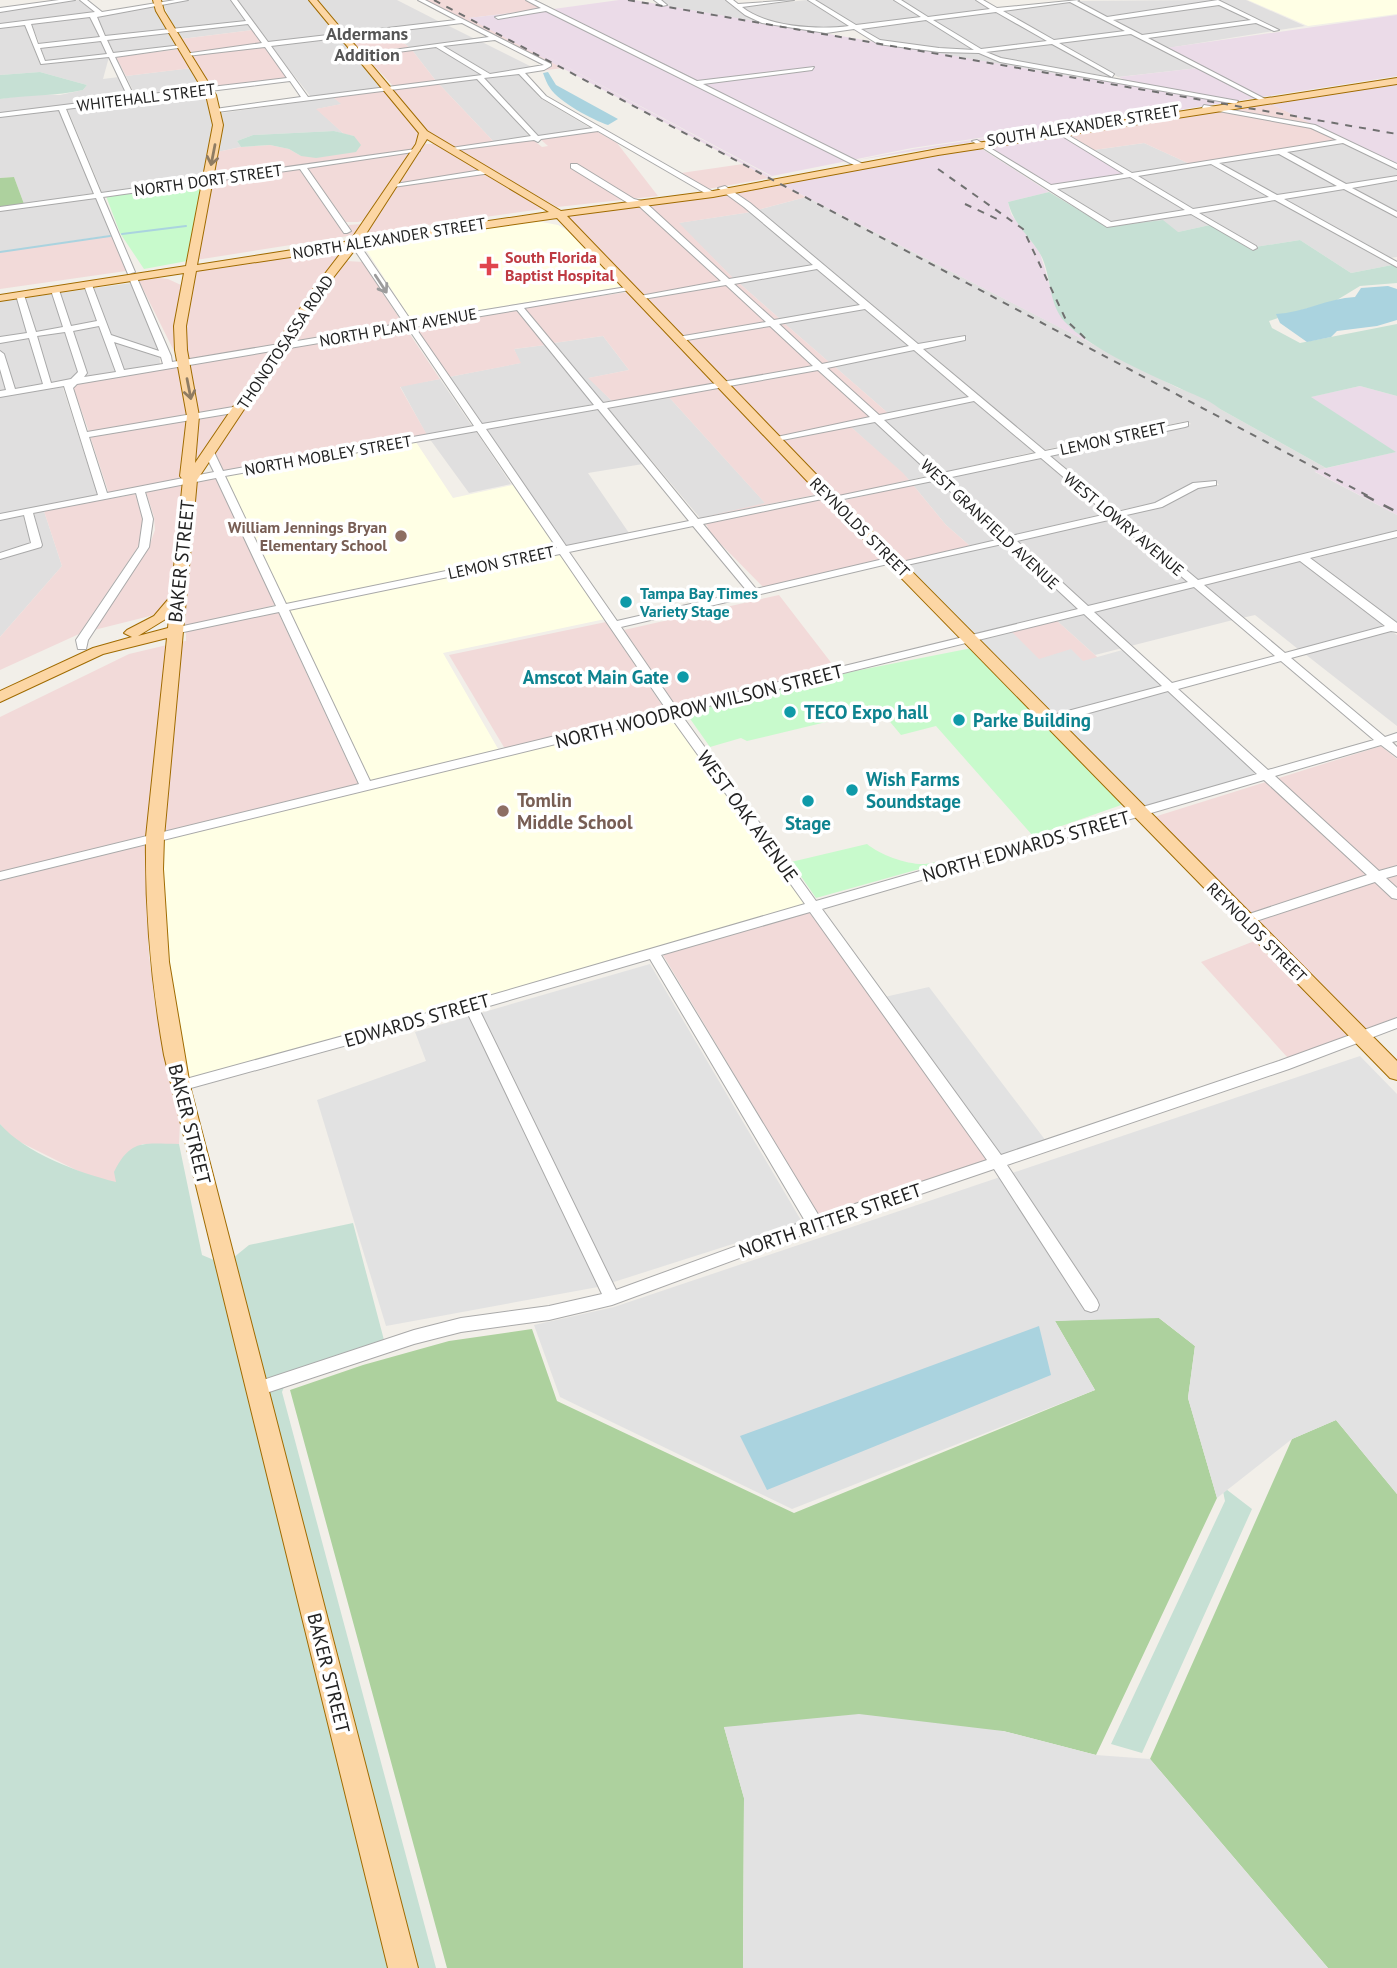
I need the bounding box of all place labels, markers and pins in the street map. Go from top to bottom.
place label: South Florida Baptist Hospital [505,247,615,285]
marker: South Florida Baptist Hospital [479,256,499,276]
place label: William Jennings Bryan Elementary School [228,517,387,555]
marker: William Jennings Bryan Elementary School [393,528,409,544]
place label: Tampa Bay Times Variety Stage [639,583,758,621]
marker: Tampa Bay Times Variety Stage [618,594,634,610]
place label: Amscot Main Gate [523,665,669,689]
marker: Amscot Main Gate [675,669,691,685]
place label: TECO Expo hall [804,700,929,724]
marker: TECO Expo hall [782,704,798,720]
place label: Parke Building [973,708,1091,732]
marker: Parke Building [951,712,967,728]
place label: Wish Farms Soundstage [866,767,961,813]
marker: Wish Farms Soundstage [844,782,860,798]
place label: Tomlin Middle School [517,788,633,834]
marker: Stage [800,793,816,809]
marker: Tomlin Middle School [495,803,511,819]
place label: Stage [785,811,831,835]

